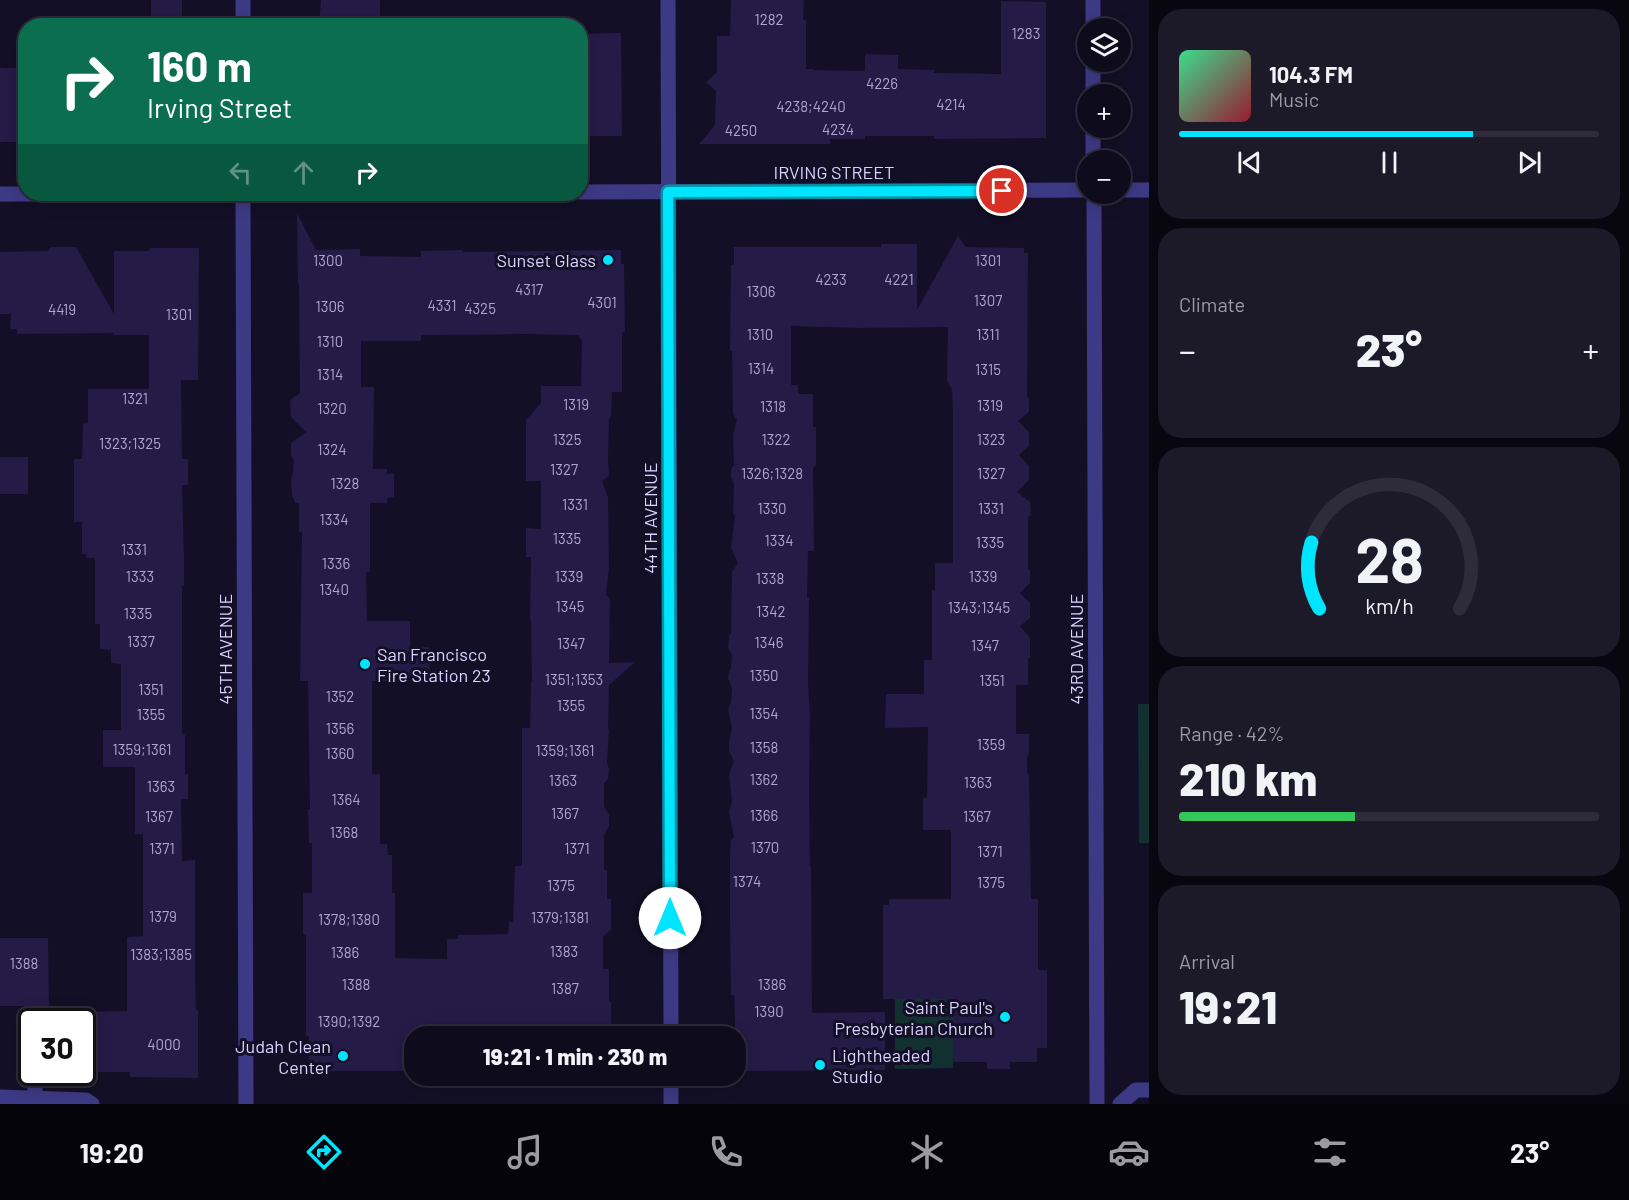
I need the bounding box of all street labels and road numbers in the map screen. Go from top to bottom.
street label: IRVING STREET [774,161,895,183]
street label: 44TH AVENUE [639,462,661,574]
street label: 45TH AVENUE [214,594,236,704]
street label: 43RD AVENUE [1065,594,1087,704]

